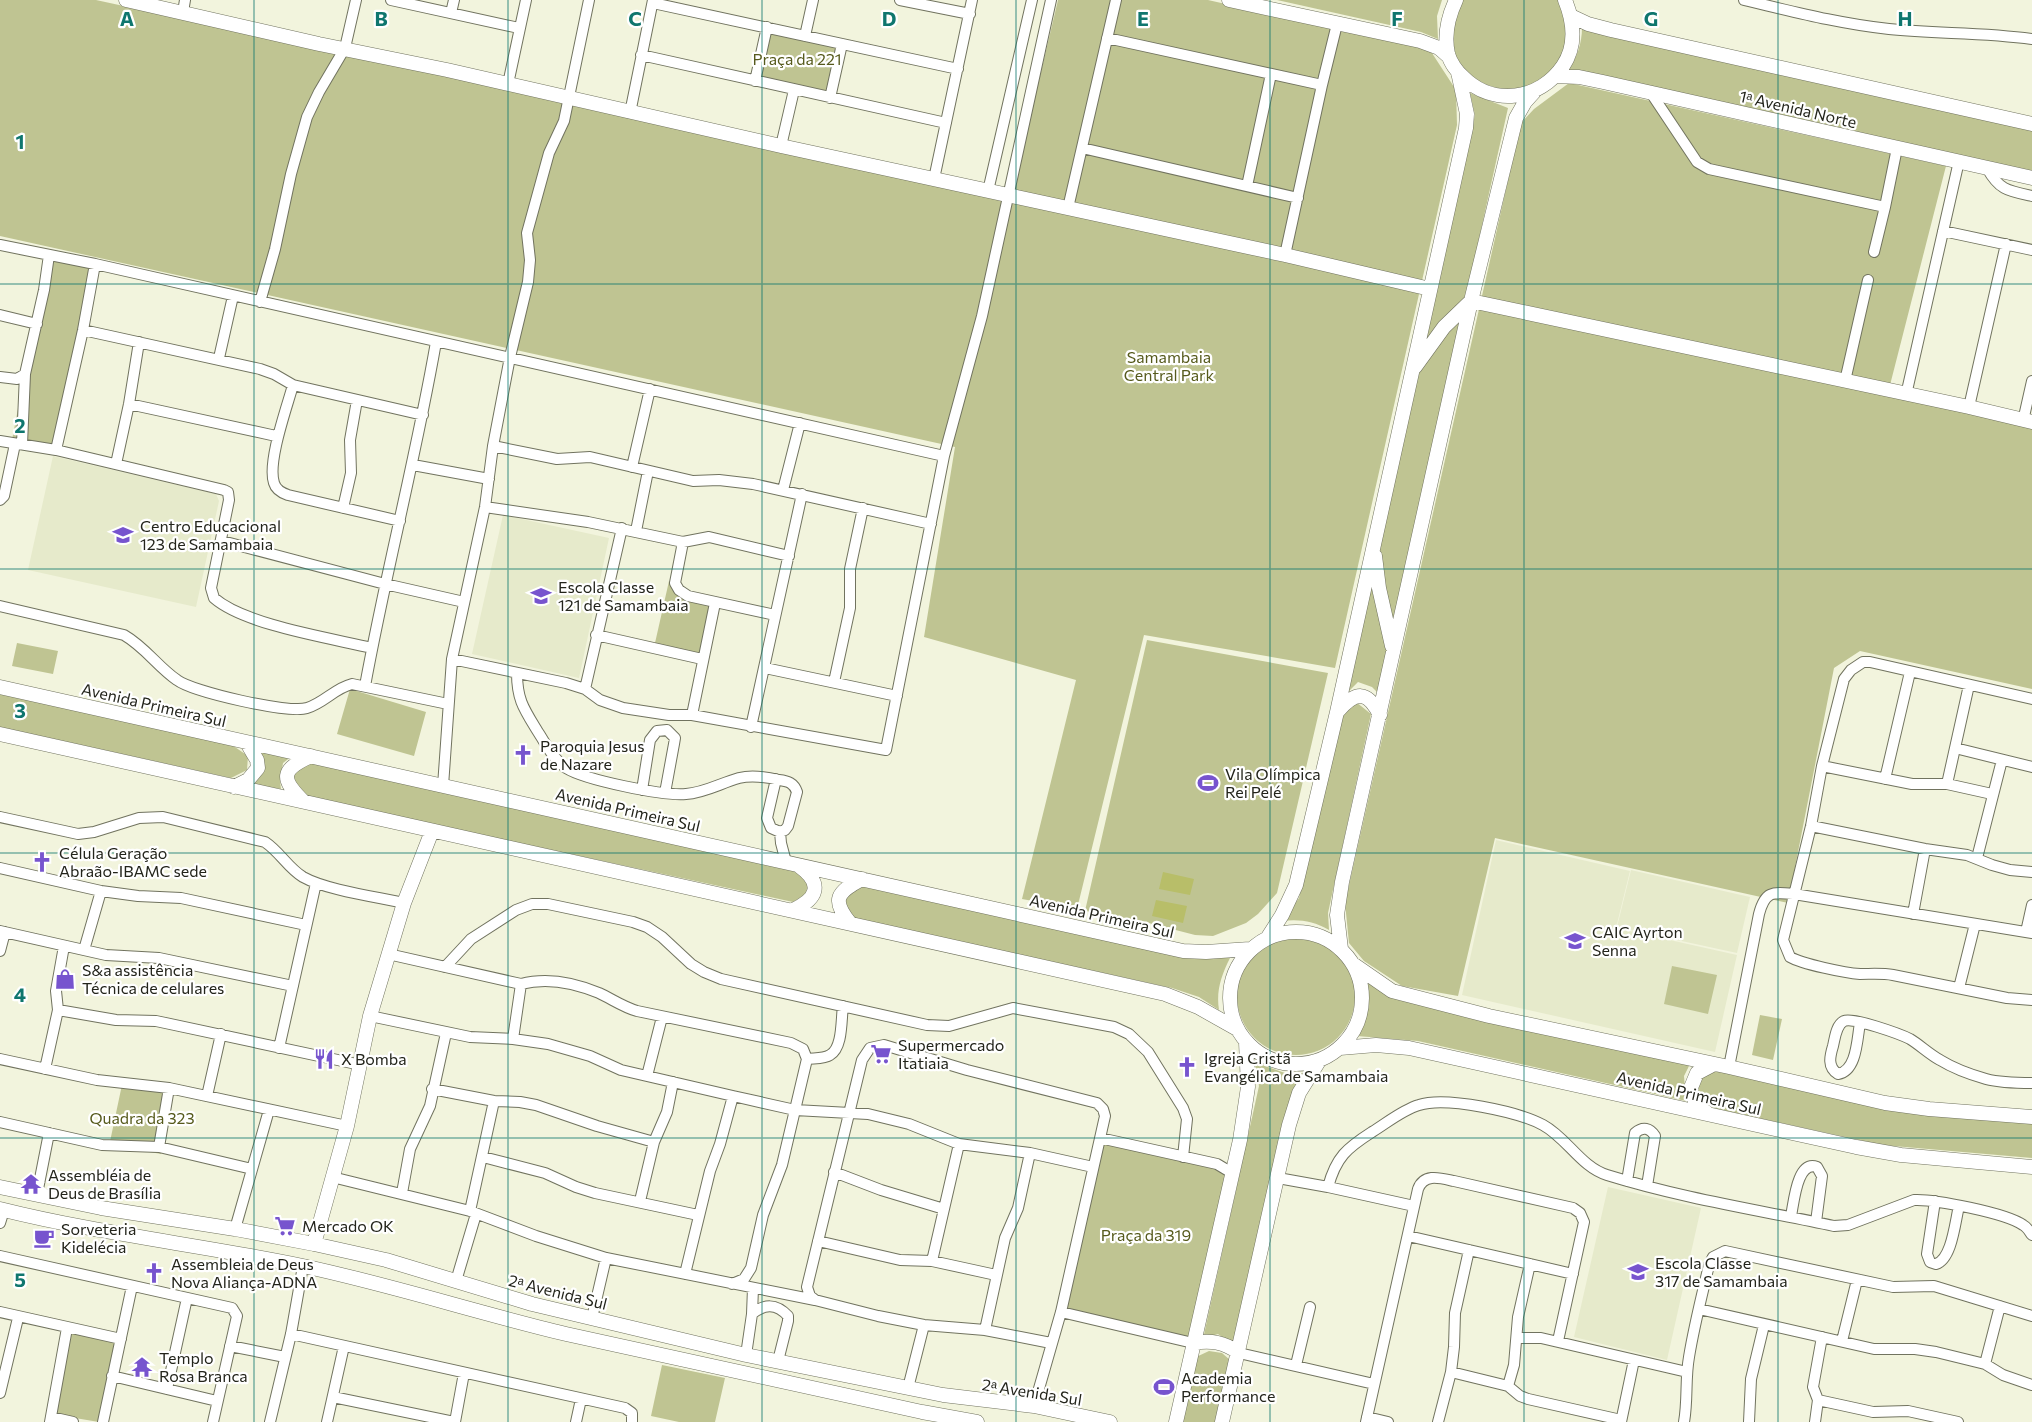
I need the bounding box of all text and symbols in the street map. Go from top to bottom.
text: A [120,6,134,30]
text: B [374,6,388,30]
text: C [628,6,642,30]
text: D [882,6,896,30]
text: E [1137,6,1149,30]
text: F [1391,6,1403,30]
text: G [1644,6,1658,30]
text: H [1898,6,1913,30]
park label: Praça da 221 [752,49,842,68]
street label: 1ᵃ Avenida Norte [1738,86,1858,131]
text: 1 [15,129,25,153]
park label: Samambaia Central Park [1124,347,1214,384]
text: 2 [14,413,26,437]
place label: Centro Educacional 123 de Samambaia [140,516,281,553]
school or university icon: Centro Educacional 123 de Samambaia [111,523,135,547]
place label: Escola Classe 121 de Samambaia [558,577,689,614]
school or university icon: Escola Classe 121 de Samambaia [529,584,553,608]
street label: Avenida Primeira Sul [80,679,228,730]
text: 3 [14,698,26,722]
place label: Paroquia Jesus de Nazare [540,736,645,773]
church icon: Paroquia Jesus de Nazare [511,743,535,767]
place label: Vila Olímpica Rei Pelé [1225,764,1321,801]
sports icon: Vila Olímpica Rei Pelé [1196,771,1220,795]
street label: Avenida Primeira Sul [554,784,702,835]
place label: Célula Geração Abraão-IBAMC sede [59,843,207,880]
church icon: Célula Geração Abraão-IBAMC sede [30,850,54,874]
street label: Avenida Primeira Sul [1028,890,1176,941]
place label: CAIC Ayrton Senna [1592,922,1683,959]
school or university icon: CAIC Ayrton Senna [1563,929,1587,953]
place label: S&a assistência Técnica de celulares [82,960,224,997]
shop icon: S&a assistência Técnica de celulares [53,967,77,991]
text: 4 [14,982,26,1006]
place label: Supermercado Itatiaia [898,1035,1004,1072]
supermarket icon: Supermercado Itatiaia [869,1042,893,1066]
restaurant icon: X Bomba [312,1047,336,1071]
place label: Igreja Cristã Evangélica de Samambaia [1204,1048,1388,1085]
place label: X Bomba [341,1049,407,1068]
church icon: Igreja Cristã Evangélica de Samambaia [1175,1055,1199,1079]
street label: Avenida Primeira Sul [1615,1067,1763,1118]
park label: Quadra da 323 [89,1108,195,1127]
place label: Assembléia de Deus de Brasília [48,1165,161,1202]
temple icon: Assembléia de Deus de Brasília [19,1172,43,1196]
supermarket icon: Mercado OK [273,1214,297,1238]
place label: Mercado OK [302,1216,394,1235]
place label: Sorveteria Kidelécia [61,1219,136,1256]
park label: Praça da 319 [1101,1225,1191,1244]
cafe icon: Sorveteria Kidelécia [32,1226,56,1250]
place label: Escola Classe 317 de Samambaia [1655,1253,1788,1290]
place label: Assembleia de Deus Nova Aliança-ADNA [171,1254,317,1291]
school or university icon: Escola Classe 317 de Samambaia [1626,1260,1650,1284]
church icon: Assembleia de Deus Nova Aliança-ADNA [142,1261,166,1285]
text: 5 [14,1267,26,1291]
street label: 2ᵃ Avenida Sul [507,1270,609,1313]
place label: Templo Rosa Branca [159,1348,248,1385]
temple icon: Templo Rosa Branca [130,1355,154,1379]
place label: Academia Performance [1181,1368,1275,1405]
street label: 2ᵃ Avenida Sul [981,1374,1083,1409]
sports icon: Academia Performance [1152,1375,1176,1399]

